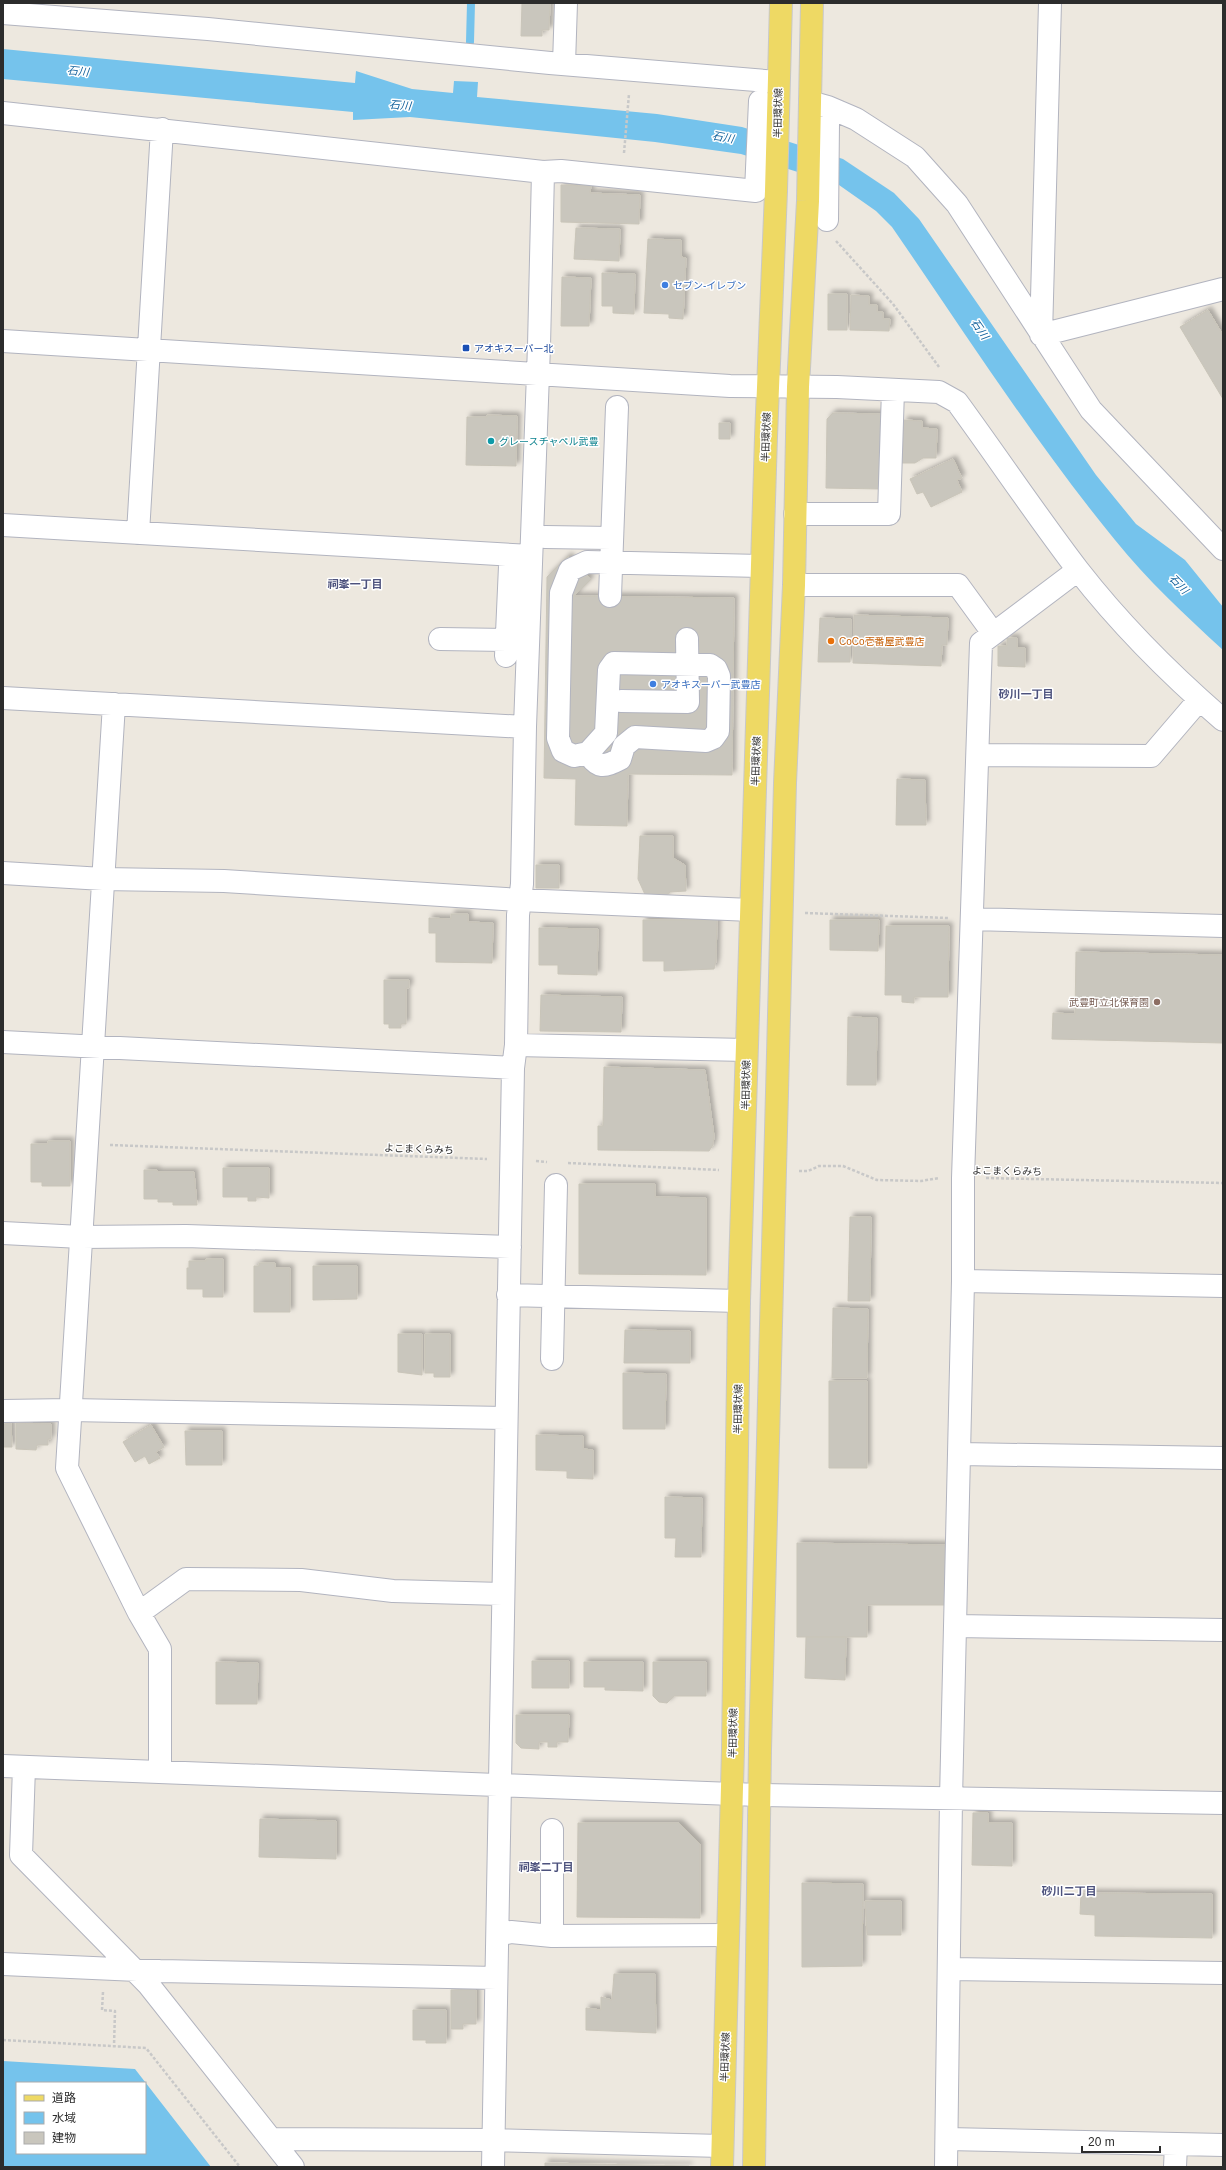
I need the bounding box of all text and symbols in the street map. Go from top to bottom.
water label: 石川 [66,64,91,78]
street label: 半田環状線 [772,88,784,138]
water label: 石川 [389,98,412,112]
water label: 石川 [711,129,736,145]
marker: セブン-イレブン [660,280,670,290]
place label: セブン-イレブン [673,280,746,291]
water label: 石川 [969,317,992,342]
marker: アオキスーパー北 [461,343,471,353]
place label: アオキスーパー北 [474,343,554,354]
street label: 半田環状線 [760,412,772,462]
marker: グレースチャペル武豊 [486,436,496,446]
place label: グレースチャペル武豊 [499,436,598,447]
water label: 石川 [1167,572,1192,597]
district label: 祠峯一丁目 [328,578,383,590]
marker: CoCo壱番屋武豊店 [826,636,836,646]
place label: CoCo壱番屋武豊店 [839,636,925,647]
marker: アオキスーパー武豊店 [648,679,658,689]
place label: アオキスーパー武豊店 [661,679,761,690]
district label: 砂川一丁目 [999,688,1054,700]
street label: 半田環状線 [750,736,762,786]
place label: 武豊町立北保育園 [1069,997,1149,1008]
marker: 武豊町立北保育園 [1152,997,1162,1007]
street label: 半田環状線 [740,1060,752,1110]
street label: よこまくらみち [384,1142,454,1156]
street label: よこまくらみち [972,1165,1042,1177]
street label: 半田環状線 [732,1384,744,1434]
street label: 半田環状線 [727,1708,739,1758]
district label: 祠峯二丁目 [519,1861,574,1873]
district label: 砂川二丁目 [1042,1885,1097,1897]
street label: 半田環状線 [719,2032,731,2082]
legend [16,2082,146,2154]
text: 道路 [52,2091,76,2105]
text: 水域 [52,2111,76,2125]
scale bar [1082,2128,1160,2154]
text: 建物 [52,2131,76,2145]
text: 20 m [1088,2135,1115,2149]

